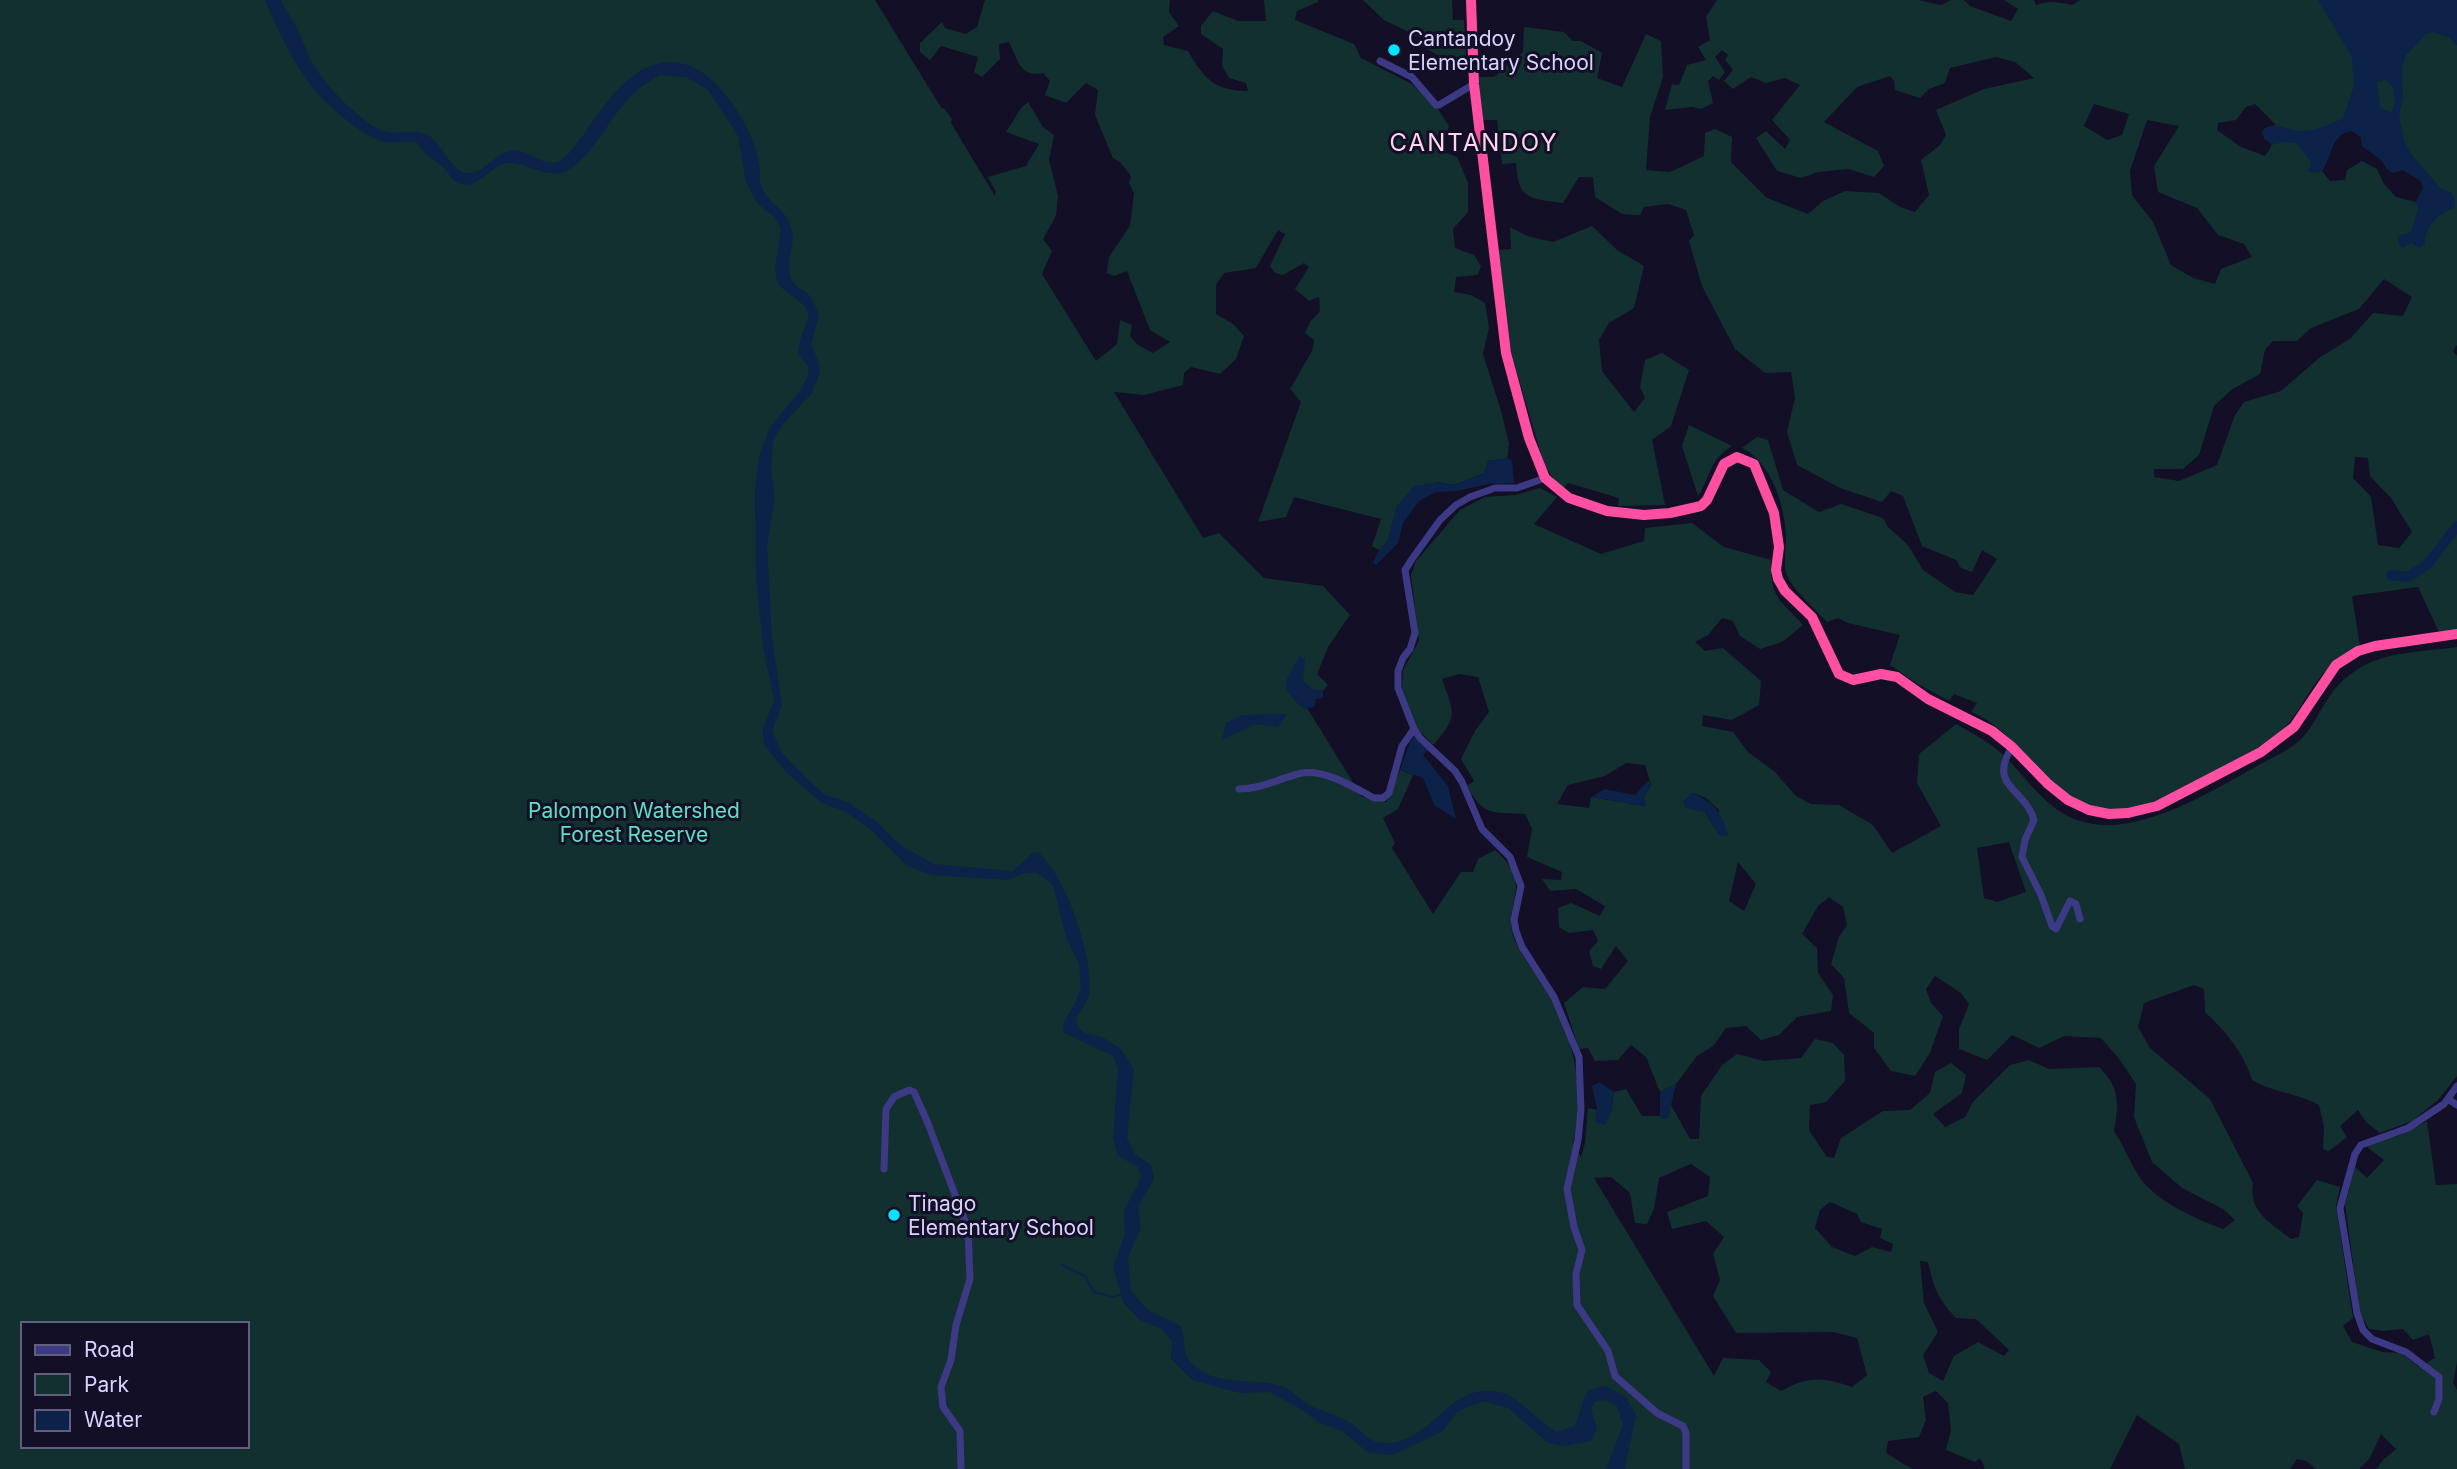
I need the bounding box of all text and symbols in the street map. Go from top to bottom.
place label: Cantandoy Elementary School [1408,26,1594,75]
marker: Cantandoy Elementary School [1386,42,1402,58]
district label: CANTANDOY [1390,128,1558,157]
park label: Palompon Watershed Forest Reserve [528,798,740,847]
place label: Tinago Elementary School [908,1191,1094,1240]
marker: Tinago Elementary School [886,1207,902,1223]
legend [21,1322,248,1448]
text: Road [84,1337,135,1362]
text: Park [84,1372,129,1397]
text: Water [84,1407,142,1432]

